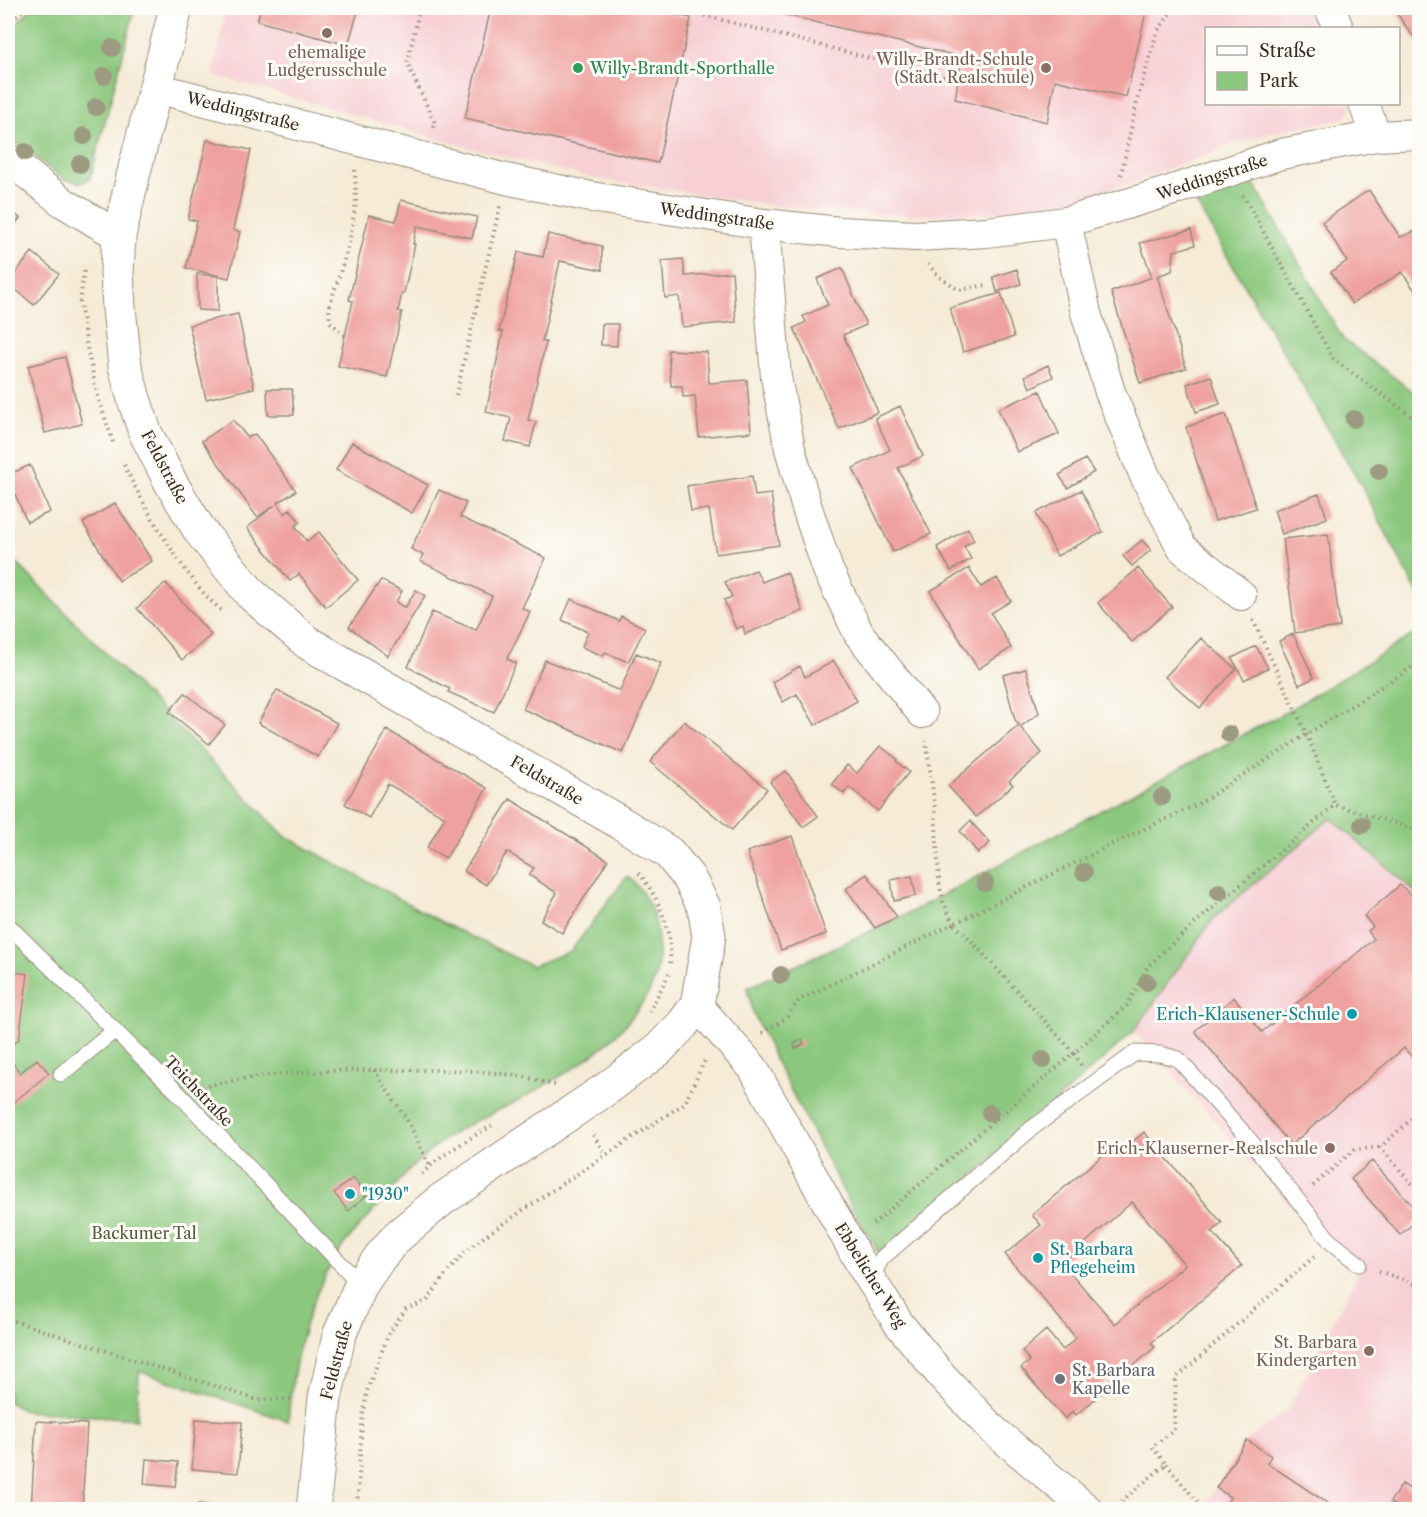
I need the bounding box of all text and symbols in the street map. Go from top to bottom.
marker: ehemalige Ludgerusschule [320,26,334,40]
legend [1205,27,1400,105]
text: Straße [1259,40,1316,62]
place label: ehemalige Ludgerusschule [267,42,387,80]
place label: Willy-Brandt-Schule (Städt. Realschule) [875,49,1034,87]
place label: Willy-Brandt-Sporthalle [589,58,775,78]
marker: Willy-Brandt-Sporthalle [571,61,585,75]
marker: Willy-Brandt-Schule (Städt. Realschule) [1039,61,1053,75]
text: Park [1259,70,1300,92]
street label: Weddingstraße [184,87,302,135]
street label: Weddingstraße [1153,150,1270,205]
street label: Weddingstraße [657,198,776,234]
street label: Feldstraße [137,427,193,507]
street label: Feldstraße [507,751,587,809]
place label: Erich-Klausener-Schule [1156,1004,1340,1024]
marker: Erich-Klausener-Schule [1345,1007,1359,1021]
street label: Teichstraße [160,1052,238,1130]
place label: Erich-Klauserner-Realschule [1097,1138,1318,1158]
marker: Erich-Klauserner-Realschule [1323,1141,1337,1155]
place label: "1930" [362,1184,409,1204]
marker: "1930" [343,1187,357,1201]
street label: Ebbelicher Weg [831,1219,912,1332]
park label: Backumer Tal [92,1223,197,1243]
place label: St. Barbara Pflegeheim [1050,1239,1136,1277]
marker: St. Barbara Pflegeheim [1031,1251,1045,1265]
street label: Feldstraße [316,1318,356,1402]
place label: St. Barbara Kindergarten [1256,1332,1358,1370]
marker: St. Barbara Kindergarten [1362,1344,1376,1358]
place label: St. Barbara Kapelle [1072,1360,1156,1398]
marker: St. Barbara Kapelle [1053,1372,1067,1386]

